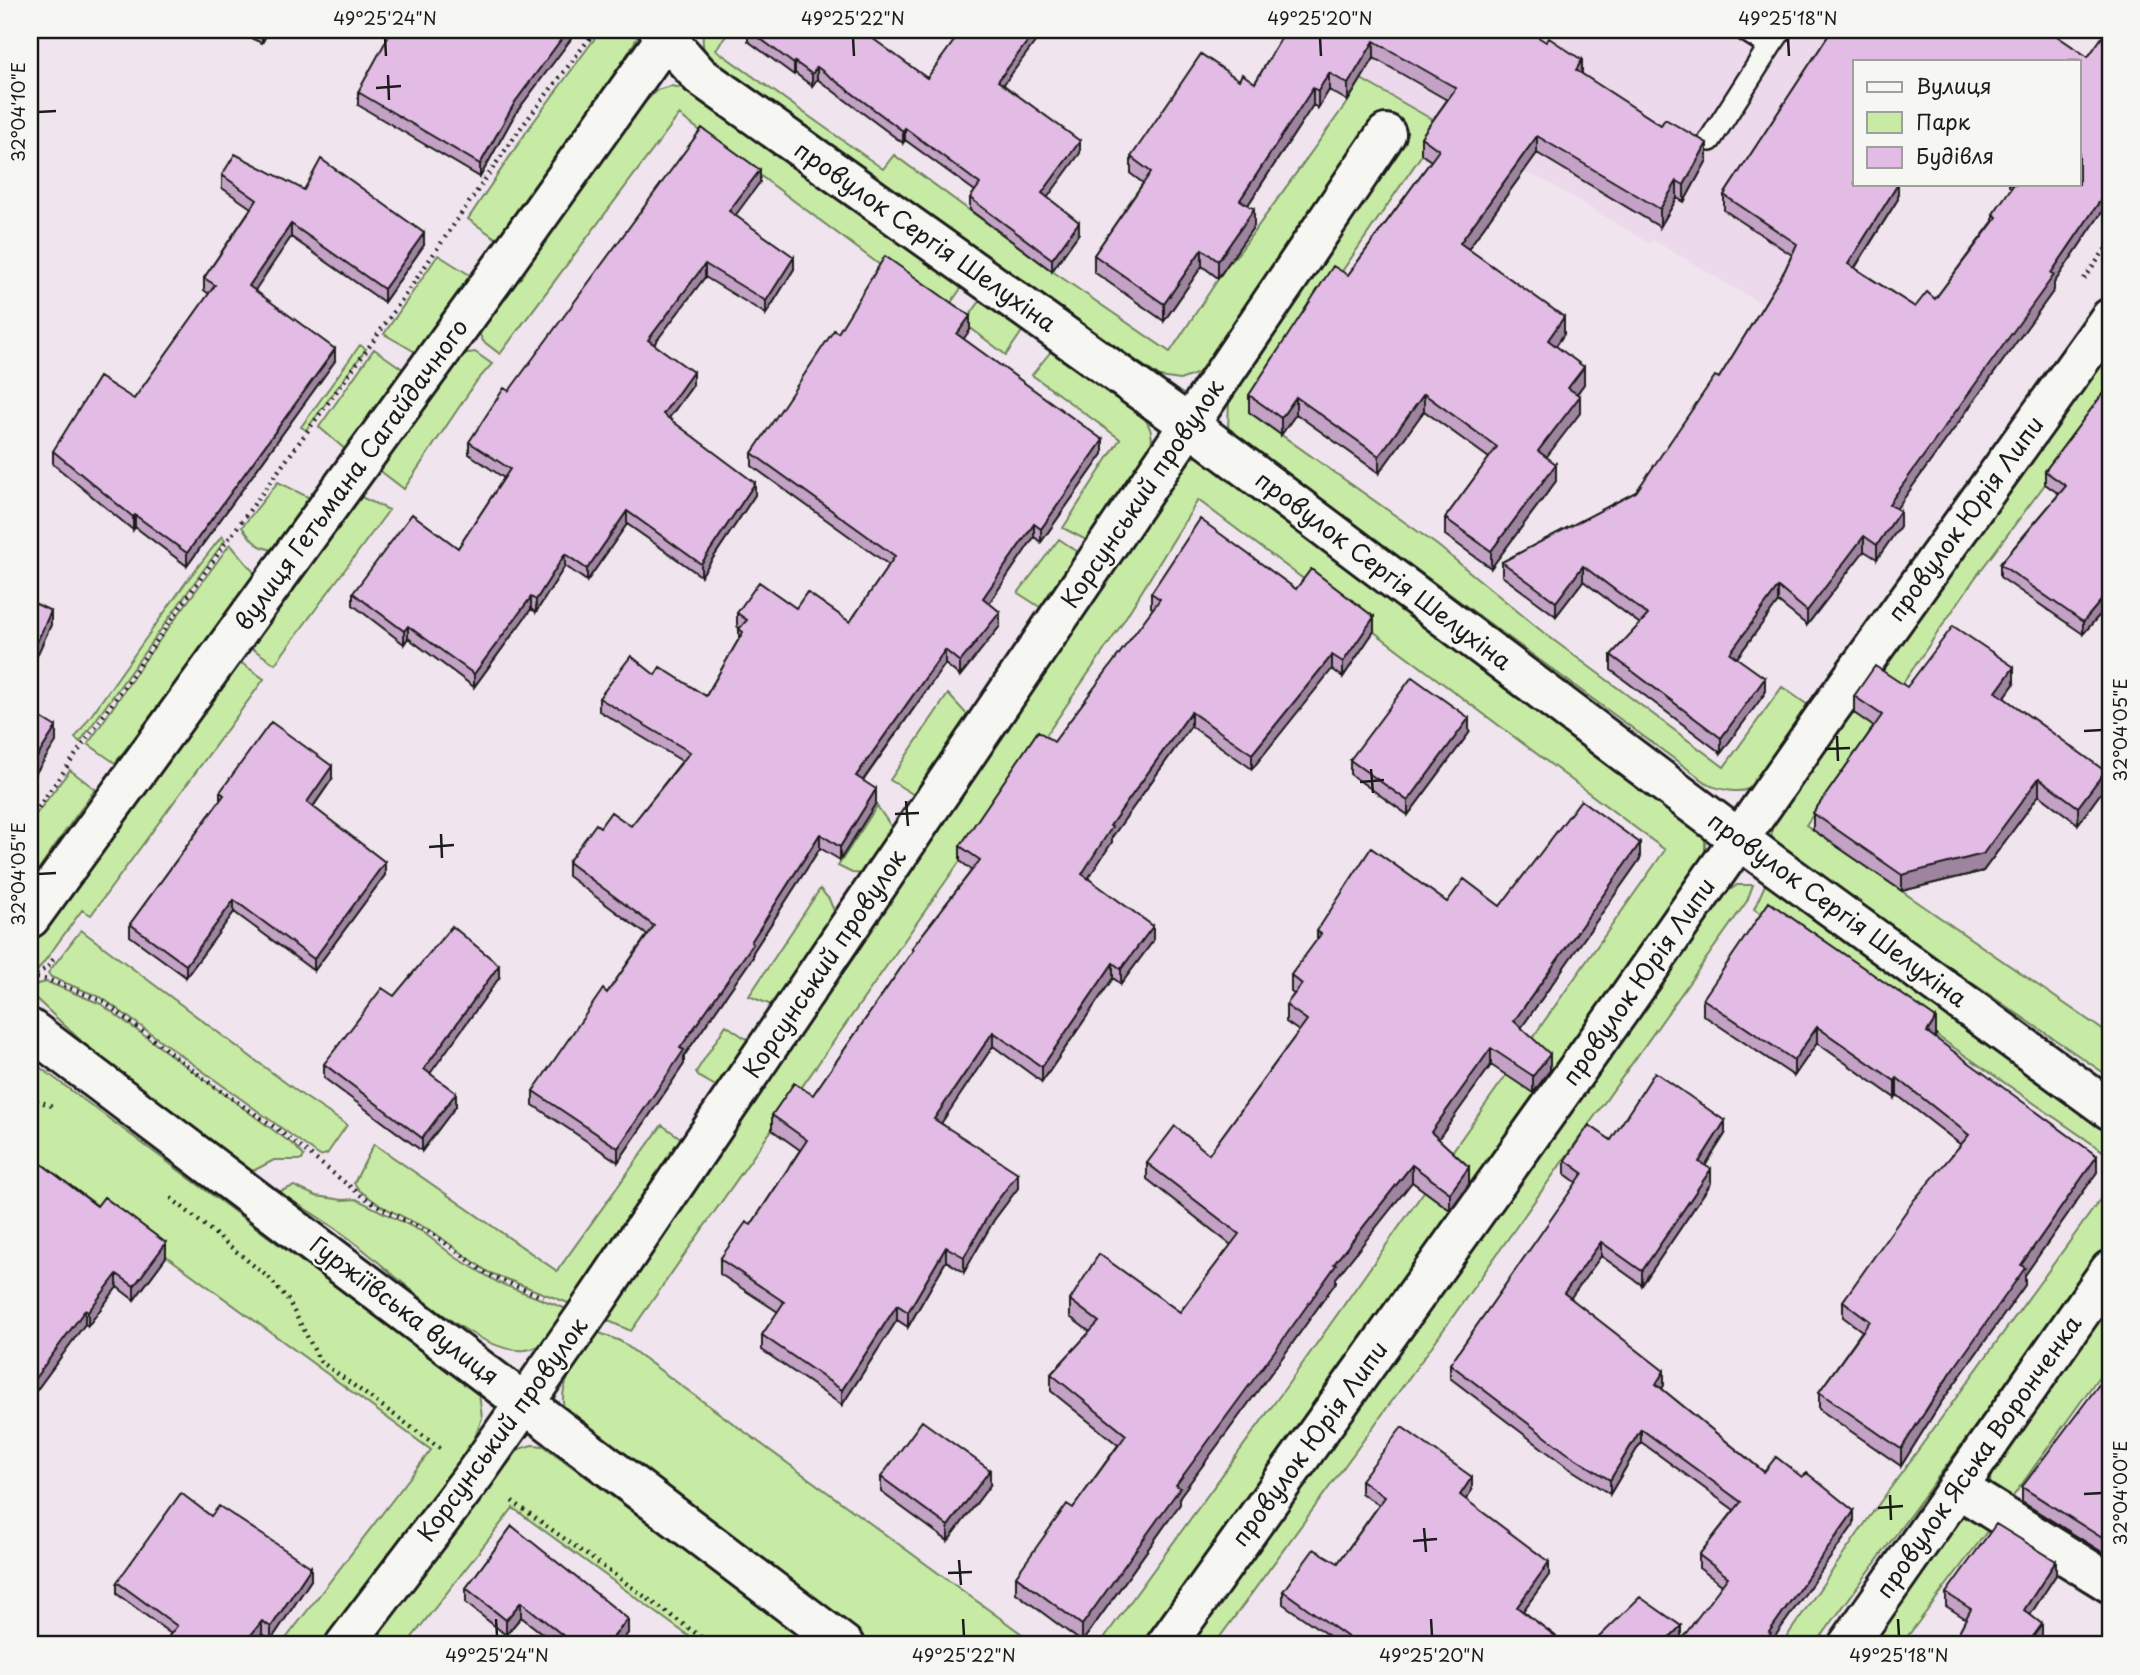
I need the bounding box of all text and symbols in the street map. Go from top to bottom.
text: 49°25'24"N [333,4,437,31]
text: 49°25'22"N [801,4,905,31]
text: 49°25'20"N [1267,4,1373,31]
text: 49°25'18"N [1738,4,1838,31]
legend [1853,60,2080,186]
text: 32°04'10"E [4,62,31,162]
text: Вулиця [1916,69,1992,101]
text: Парк [1916,105,1971,137]
street label: провулок Сергія Шелухіна [788,131,1065,340]
text: Будівля [1916,139,1994,171]
street label: вулиця Гетьмана Сагайдачного [225,310,476,637]
street label: Корсунський провулок [1051,370,1232,615]
street label: провулок Юрія Липи [1877,407,2051,628]
street label: провулок Сергія Шелухіна [1248,461,1520,678]
text: 32°04'05"E [2106,678,2133,782]
street label: провулок Сергія Шелухіна [1701,802,1975,1015]
text: 32°04'05"E [4,822,31,926]
street label: Корсунський провулок [733,840,914,1085]
street label: провулок Юрія Липи [1552,869,1723,1092]
street label: Гуржіївська вулиця [303,1226,507,1393]
street label: провулок Яська Воронченка [1866,1307,2089,1605]
street label: Корсунський провулок [408,1308,596,1549]
street label: провулок Юрія Липи [1221,1332,1395,1553]
text: 32°04'00"E [2106,1440,2133,1546]
text: 49°25'24"N [445,1641,549,1668]
text: 49°25'22"N [912,1641,1016,1668]
text: 49°25'20"N [1379,1641,1485,1668]
text: 49°25'18"N [1849,1641,1949,1668]

